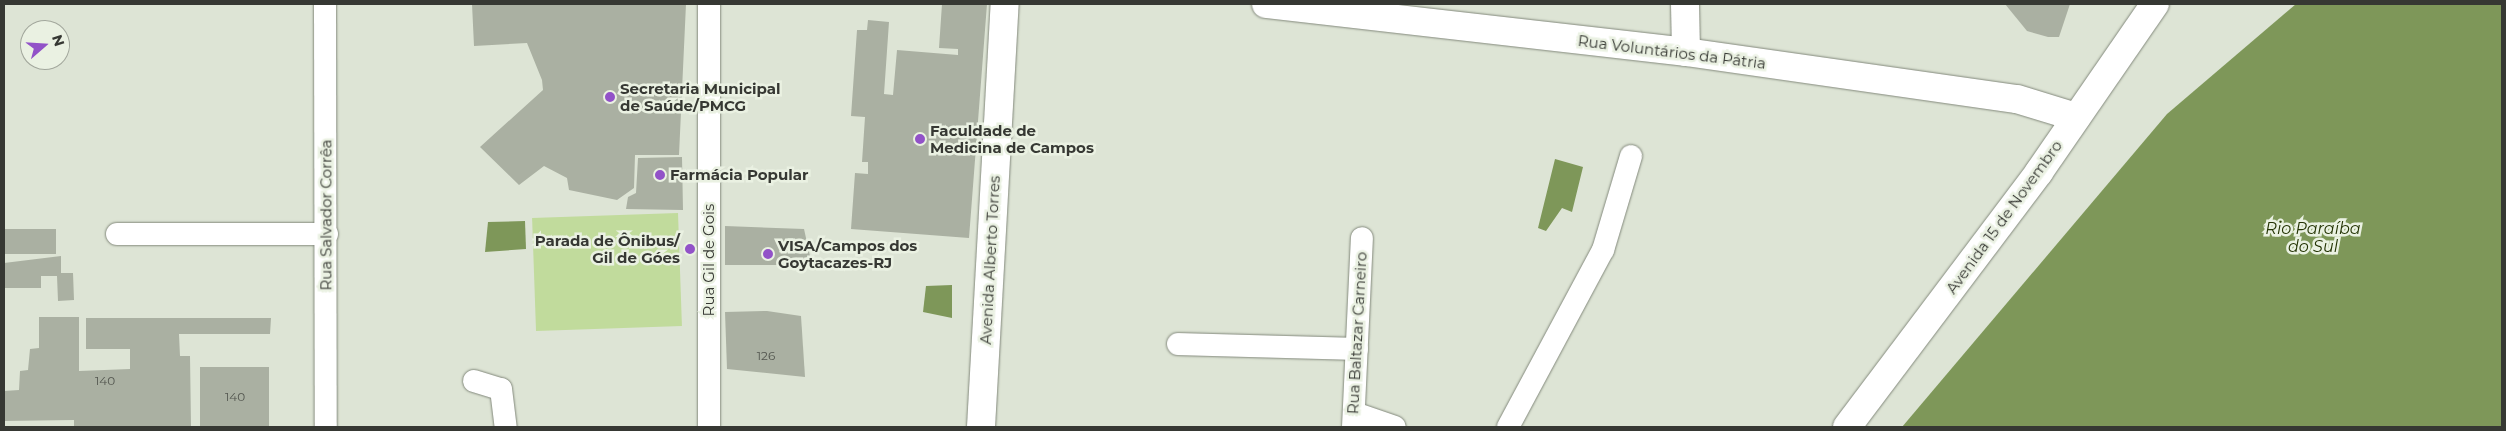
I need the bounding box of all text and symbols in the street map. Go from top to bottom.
north arrow [20,20,70,70]
text: N [48,32,69,49]
street label: Rua Voluntários da Pátria [1577,32,1767,72]
place label: Secretaria Municipal de Saúde/PMCG [620,79,780,114]
marker: Secretaria Municipal de Saúde/PMCG [604,91,616,103]
place label: Faculdade de Medicina de Campos [930,121,1094,156]
marker: Faculdade de Medicina de Campos [914,133,926,145]
street label: Avenida 15 de Novembro [1942,137,2066,297]
street label: Rua Salvador Corrêa [317,139,335,291]
place label: Farmácia Popular [670,166,808,184]
marker: Farmácia Popular [654,169,666,181]
street label: Avenida Alberto Torres [977,175,1003,345]
street label: Rua Gil de Gois [700,204,718,316]
water label: Rio Paraíba do Sul [2265,219,2361,257]
place label: Parada de Ônibus/ Gil de Góes [535,231,680,266]
place label: VISA/Campos dos Goytacazes-RJ [778,236,917,271]
marker: Parada de Ônibus/ Gil de Góes [684,243,696,255]
marker: VISA/Campos dos Goytacazes-RJ [762,248,774,260]
street label: Rua Baltazar Carneiro [1344,251,1370,415]
house number: 126 [757,349,775,363]
house number: 140 [95,374,115,388]
house number: 140 [225,390,245,404]

